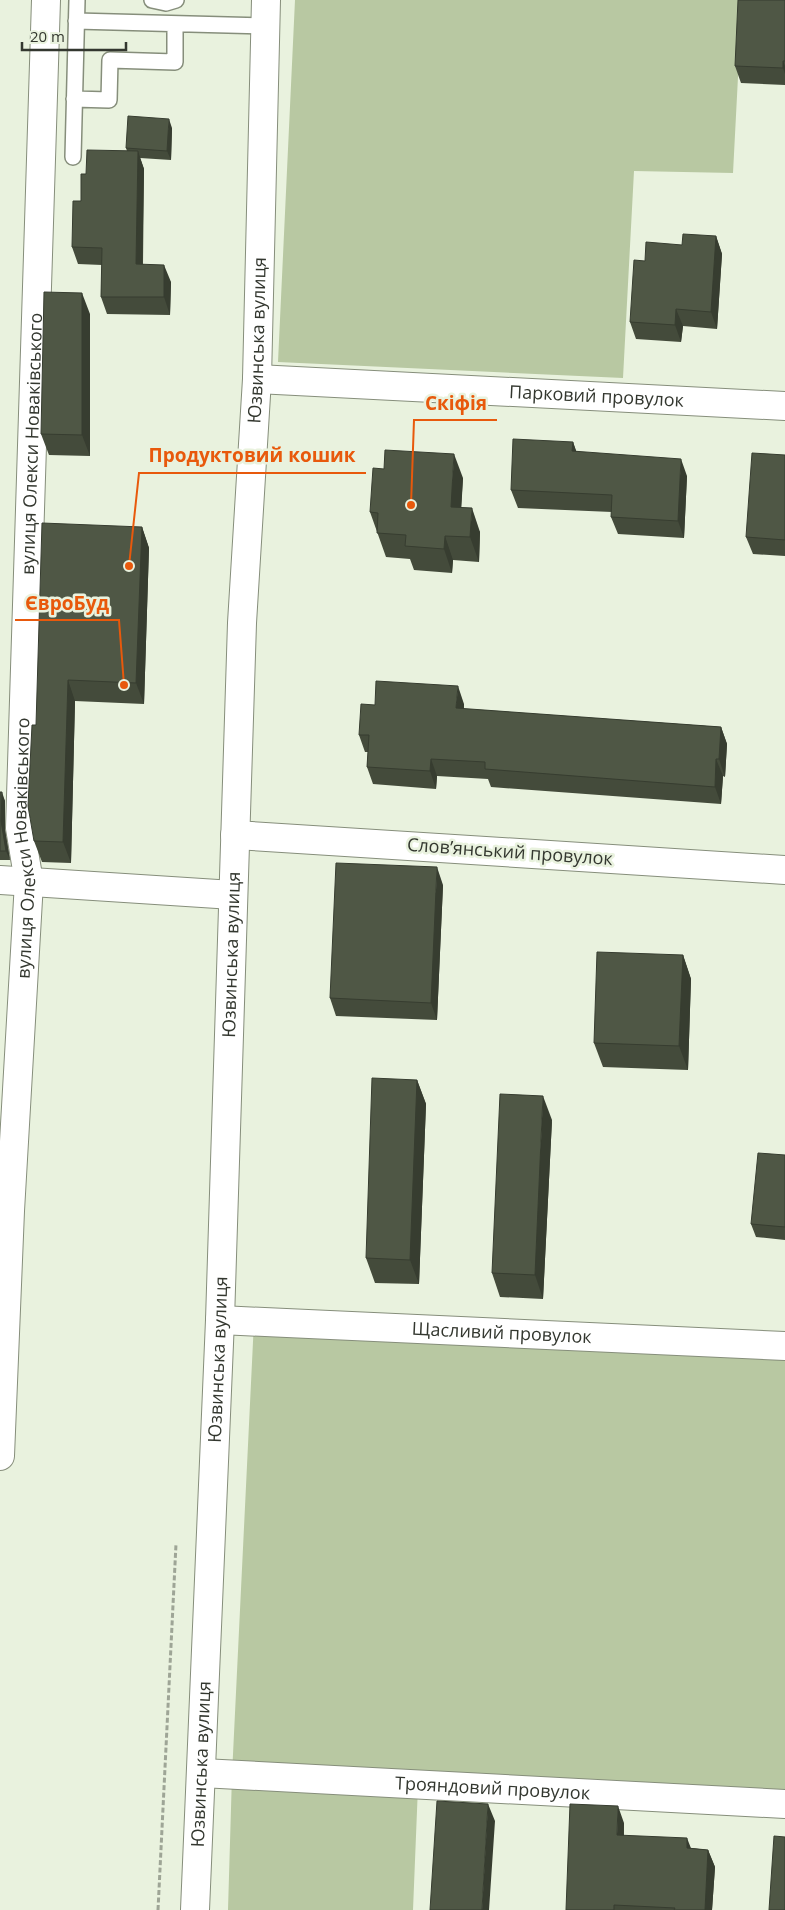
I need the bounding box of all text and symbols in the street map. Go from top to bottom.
scale bar [22,20,126,52]
text: 20 m [30,26,65,46]
street label: Юзвинська вулиця [241,257,271,424]
street label: вулиця Олекси Новаківського [15,312,47,575]
street label: Парковий провулок [509,379,685,412]
callout: Скіфія [414,386,497,420]
text: Скіфія [425,390,487,416]
callout: Продуктовий кошик [139,439,366,473]
text: Продуктовий кошик [148,442,356,468]
callout: ЄвроБуд [15,586,119,620]
text: ЄвроБуд [25,590,109,616]
street label: вулиця Олекси Новаківського [7,717,40,979]
street label: Словʼянський провулок [406,832,614,870]
street label: Юзвинська вулиця [216,871,245,1038]
street label: Юзвинська вулиця [202,1276,232,1443]
street label: Щасливий провулок [411,1316,593,1348]
street label: Юзвинська вулиця [185,1680,216,1848]
street label: Трояндовий провулок [395,1770,591,1805]

